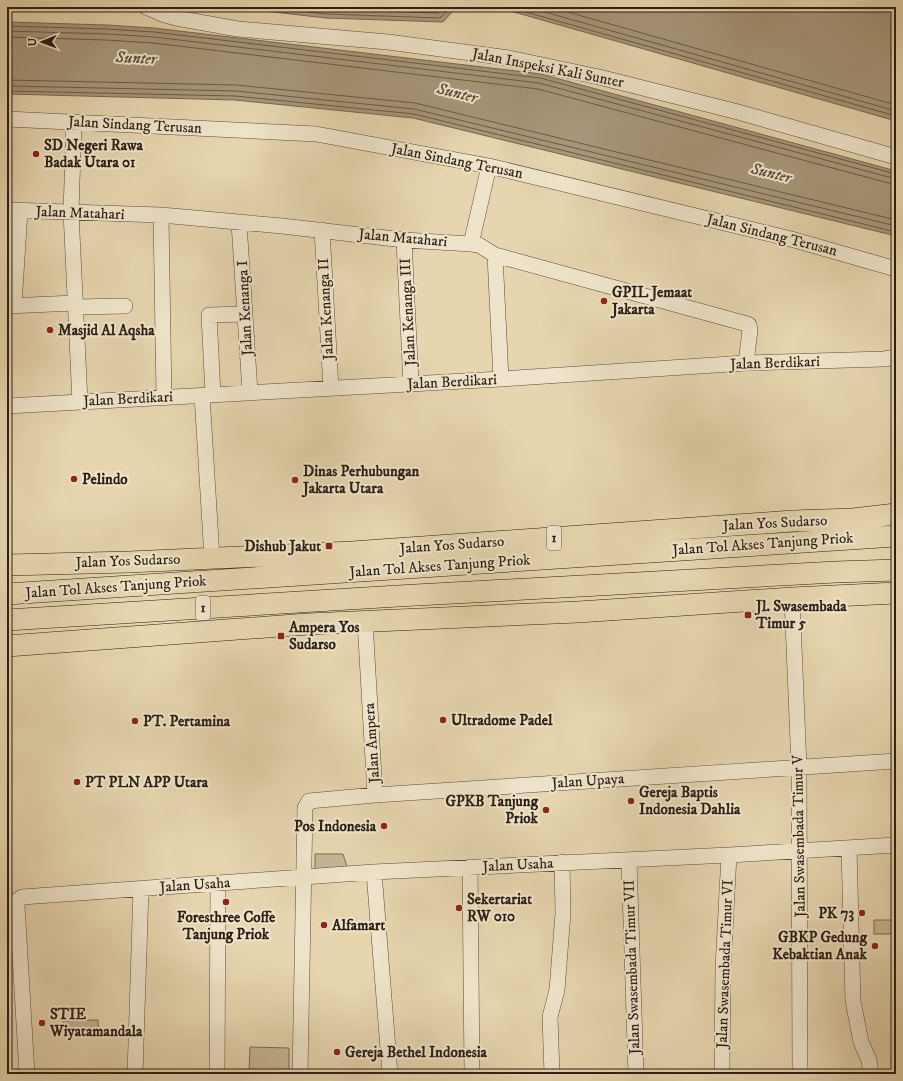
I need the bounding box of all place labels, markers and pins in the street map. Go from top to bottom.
place label: SD Negeri Rawa Badak Utara 01 [44,136,144,172]
marker: SD Negeri Rawa Badak Utara 01 [31,149,41,159]
place label: GPIL Jemaat Jakarta [610,283,692,319]
marker: GPIL Jemaat Jakarta [599,296,609,306]
place label: Masjid Al Aqsha [58,321,155,341]
marker: Masjid Al Aqsha [45,325,55,335]
place label: Dinas Perhubungan Jakarta Utara [301,462,420,498]
place label: Pelindo [82,470,128,489]
marker: Pelindo [69,474,79,484]
marker: Dinas Perhubungan Jakarta Utara [290,475,300,485]
place label: Dishub Jakut [244,537,321,556]
marker: Dishub Jakut [324,541,334,551]
place label: Jl. Swasembada Timur 5 [754,597,847,633]
marker: Jl. Swasembada Timur 5 [743,610,753,620]
place label: Ampera Yos Sudarso [288,618,360,654]
marker: Ampera Yos Sudarso [276,631,286,641]
place label: Ultradome Padel [451,711,553,730]
place label: PT. Pertamina [143,712,231,731]
marker: Ultradome Padel [438,715,448,725]
marker: PT. Pertamina [130,716,140,726]
place label: PT PLN APP Utara [85,773,209,792]
marker: PT PLN APP Utara [72,777,82,787]
place label: Gereja Baptis Indonesia Dahlia [639,783,741,819]
place label: GPKB Tanjung Priok [445,792,539,828]
marker: Gereja Baptis Indonesia Dahlia [626,796,636,806]
marker: GPKB Tanjung Priok [541,805,551,815]
place label: Pos Indonesia [294,817,377,836]
marker: Pos Indonesia [379,821,389,831]
place label: Sekertariat RW 010 [467,890,532,926]
marker: Foresthree Coffe Tanjung Priok [221,897,231,907]
marker: Sekertariat RW 010 [454,903,464,913]
place label: PK 73 [818,904,854,923]
place label: Foresthree Coffe Tanjung Priok [177,908,276,944]
marker: PK 73 [857,908,867,918]
place label: Alfamart [331,916,385,935]
marker: Alfamart [319,920,329,930]
place label: GBKP Gedung Kebaktian Anak [772,928,868,964]
marker: GBKP Gedung Kebaktian Anak [870,941,880,951]
place label: STIE Wiyatamandala [49,1005,143,1041]
marker: STIE Wiyatamandala [37,1018,47,1028]
place label: Gereja Bethel Indonesia [345,1043,488,1062]
marker: Gereja Bethel Indonesia [332,1047,342,1057]

